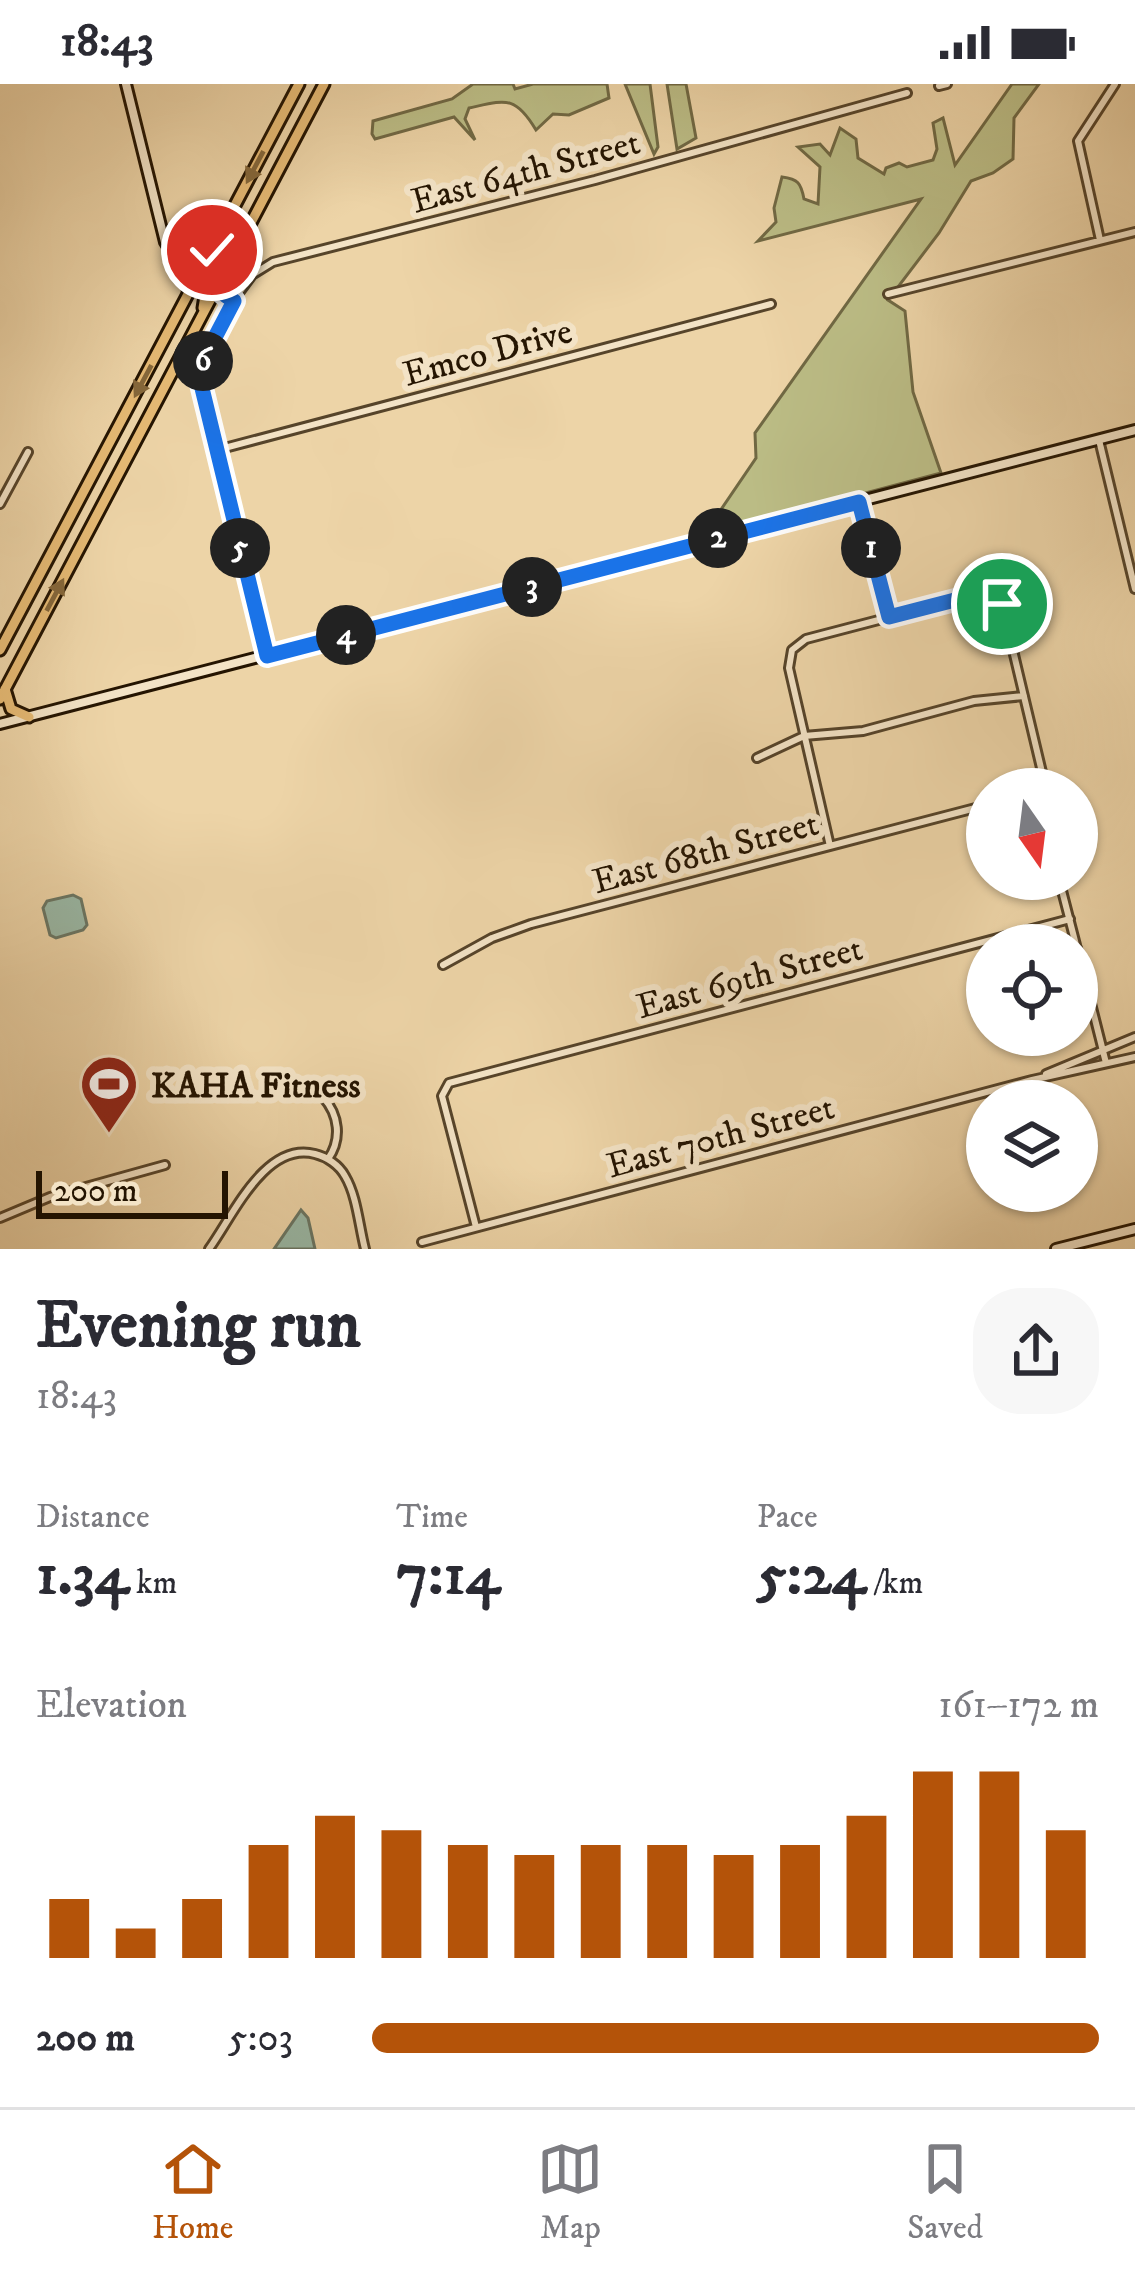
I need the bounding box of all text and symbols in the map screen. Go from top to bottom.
text: 18:43 [60,14,153,70]
street label: East 64th Street [406,120,645,225]
one-way arrow [245,150,266,185]
pin [161,199,263,301]
icon: check [179,217,245,283]
street label: Emco Drive [398,309,577,398]
pin: 6 [173,331,233,391]
text: 6 [194,340,212,381]
one-way arrow [133,363,154,398]
pin: 2 [688,508,748,568]
text: 2 [710,517,726,558]
pin: 5 [210,518,270,578]
pin: 1 [841,518,901,578]
text: 5 [232,527,248,568]
text: 1 [865,527,877,568]
pin [951,553,1053,655]
pin: 3 [502,557,562,617]
text: 3 [526,566,538,607]
icon: arrive [969,571,1035,637]
one-way arrow [44,578,64,613]
pin: 4 [316,605,376,665]
text: 4 [337,614,356,655]
north arrow [966,768,1098,900]
map controls [966,768,1098,1212]
street label: East 68th Street [588,802,824,905]
button: locate [966,924,1098,1056]
street label: East 69th Street [632,927,868,1030]
sports icon: KAHA Fitness [78,1053,140,1135]
place label: KAHA Fitness [151,1064,360,1109]
button: layers [966,1080,1098,1212]
street label: East 70th Street [602,1085,839,1189]
scale bar [36,1165,228,1218]
text: 200 m [54,1171,138,1212]
text: Evening run [36,1286,361,1368]
button: share [973,1288,1099,1414]
text: 18:43 [36,1372,117,1421]
text: Distance [36,1497,150,1538]
text: Time [396,1497,468,1538]
text: Pace [757,1497,818,1538]
text: 1.34 [36,1538,129,1613]
text: 7:14 [396,1538,500,1613]
text: 5:24 [757,1538,866,1613]
text: km [129,1563,177,1604]
text: /km [866,1563,923,1604]
text: Elevation [36,1681,187,1730]
text: 161–172 m [938,1681,1099,1730]
text: 200 m [36,2014,135,2063]
text: 5:03 [228,2014,293,2063]
tab: Home [152,2136,234,2249]
tab: Map [537,2136,603,2249]
tab: Saved [907,2136,983,2249]

